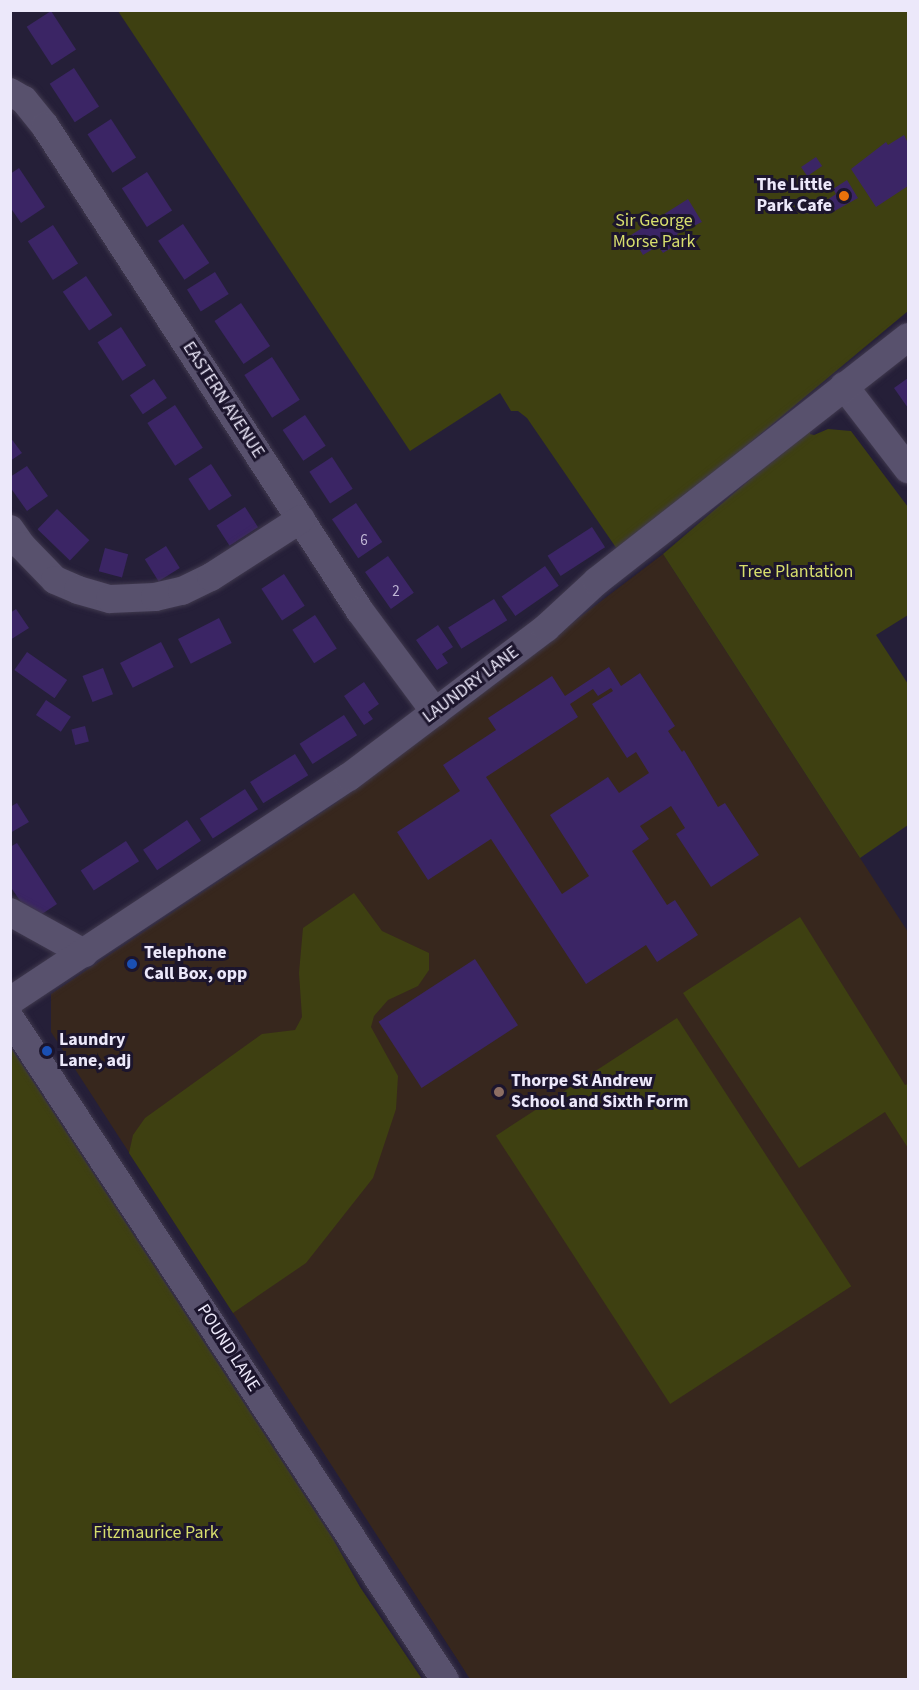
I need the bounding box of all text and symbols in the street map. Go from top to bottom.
place label: The Little Park Cafe [757,175,832,218]
marker: The Little Park Cafe [837,189,851,203]
park label: Sir George Morse Park [613,211,695,254]
street label: EASTERN AVENUE [177,338,269,462]
house number: 6 [360,532,368,550]
park label: Tree Plantation [739,561,853,583]
house number: 2 [392,583,400,601]
street label: LAUNDRY LANE [419,642,523,728]
place label: Telephone Call Box, opp [144,943,247,986]
marker: Telephone Call Box, opp [125,957,139,971]
place label: Laundry Lane, adj [59,1030,131,1072]
marker: Laundry Lane, adj [40,1044,54,1058]
place label: Thorpe St Andrew School and Sixth Form [511,1071,688,1114]
marker: Thorpe St Andrew School and Sixth Form [492,1085,506,1099]
street label: POUND LANE [192,1300,264,1396]
park label: Fitzmaurice Park [93,1522,219,1544]

